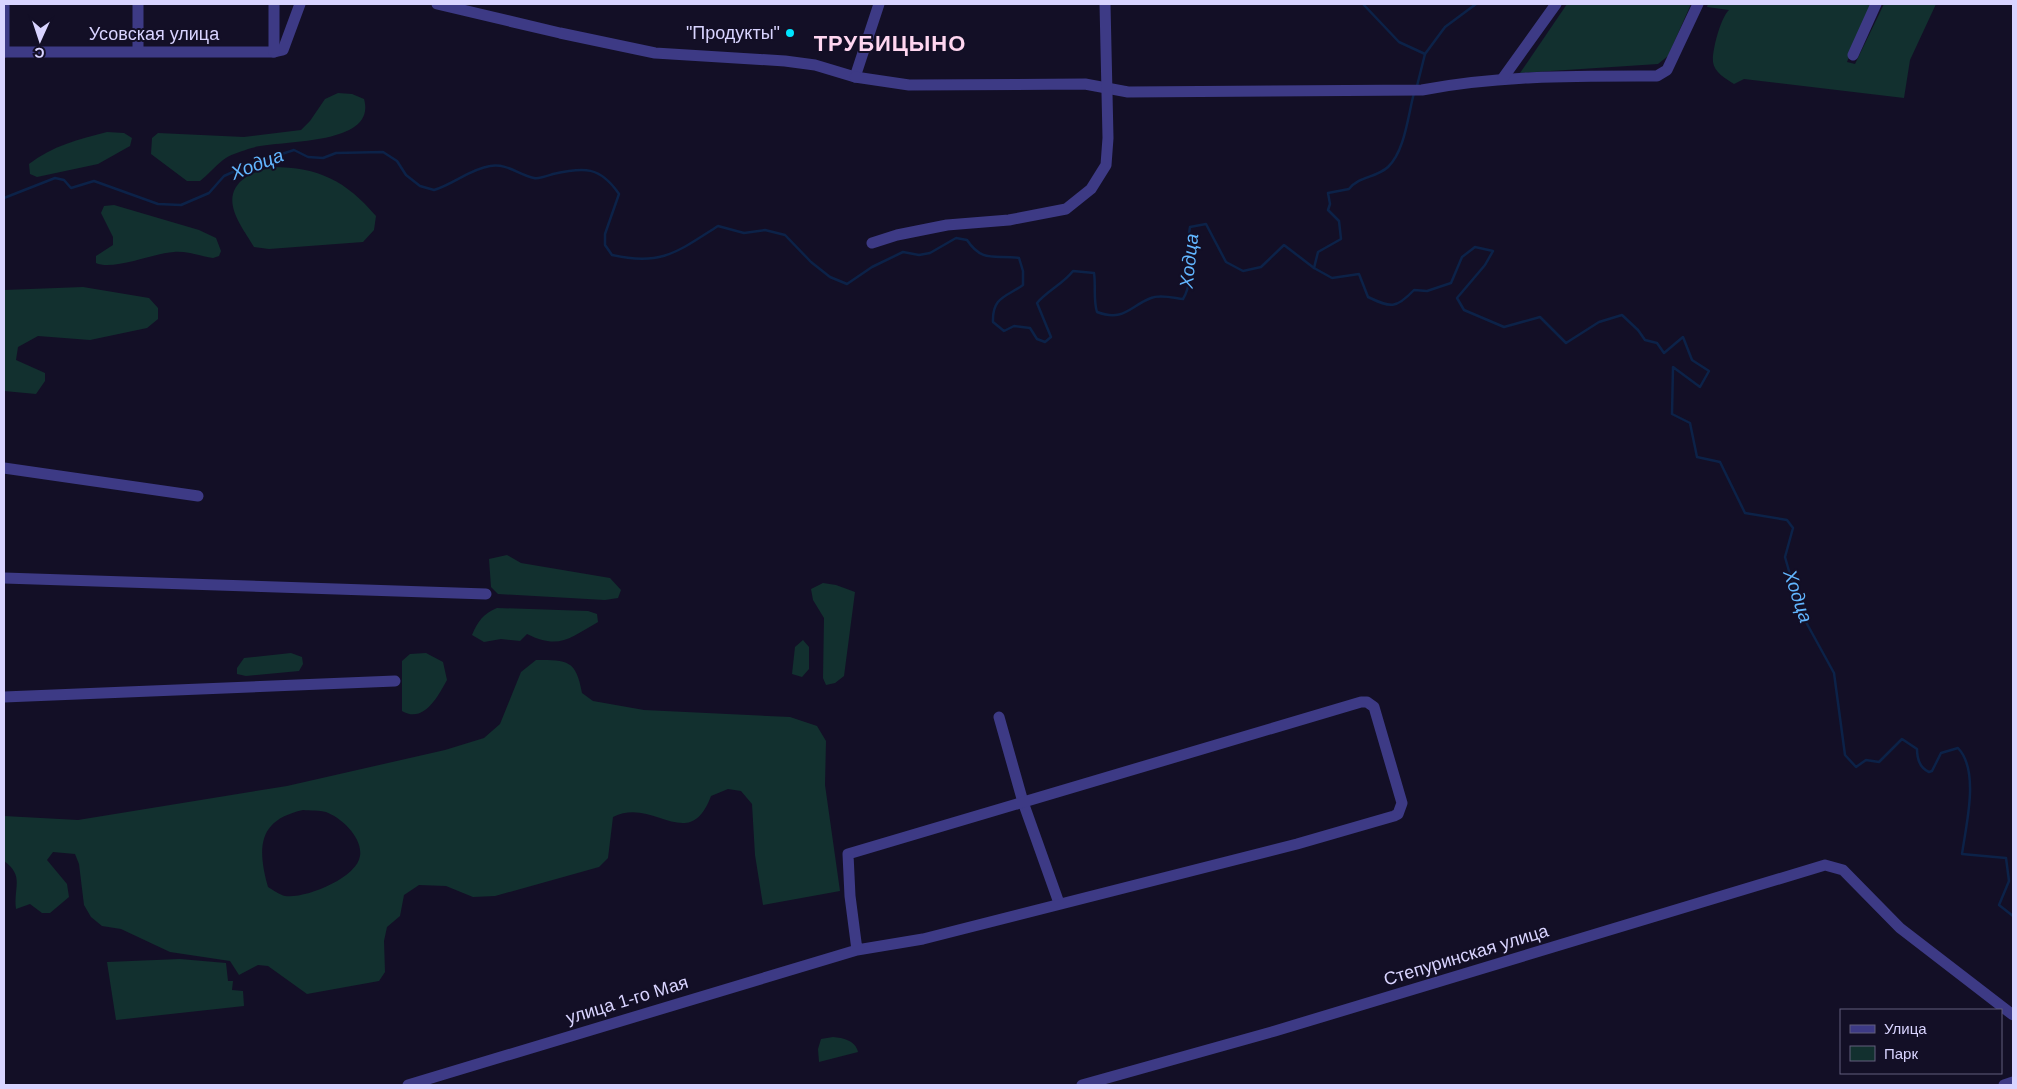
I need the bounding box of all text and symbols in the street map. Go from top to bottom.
north arrow [15,15,65,65]
place label: "Продукты" [686,23,780,43]
street label: Усовская улица [89,24,220,44]
marker: "Продукты" [784,27,796,39]
district label: ТРУБИЦЫНО [814,31,966,56]
text: С [34,45,45,61]
water label: Ходца [227,144,286,184]
water label: Ходца [1176,233,1202,290]
water label: Ходца [1779,566,1817,625]
street label: Степуринская улица [1381,920,1552,990]
street label: улица 1-го Мая [564,972,690,1028]
legend [1840,1009,2002,1074]
text: Улица [1884,1020,1927,1037]
text: Парк [1884,1045,1918,1062]

